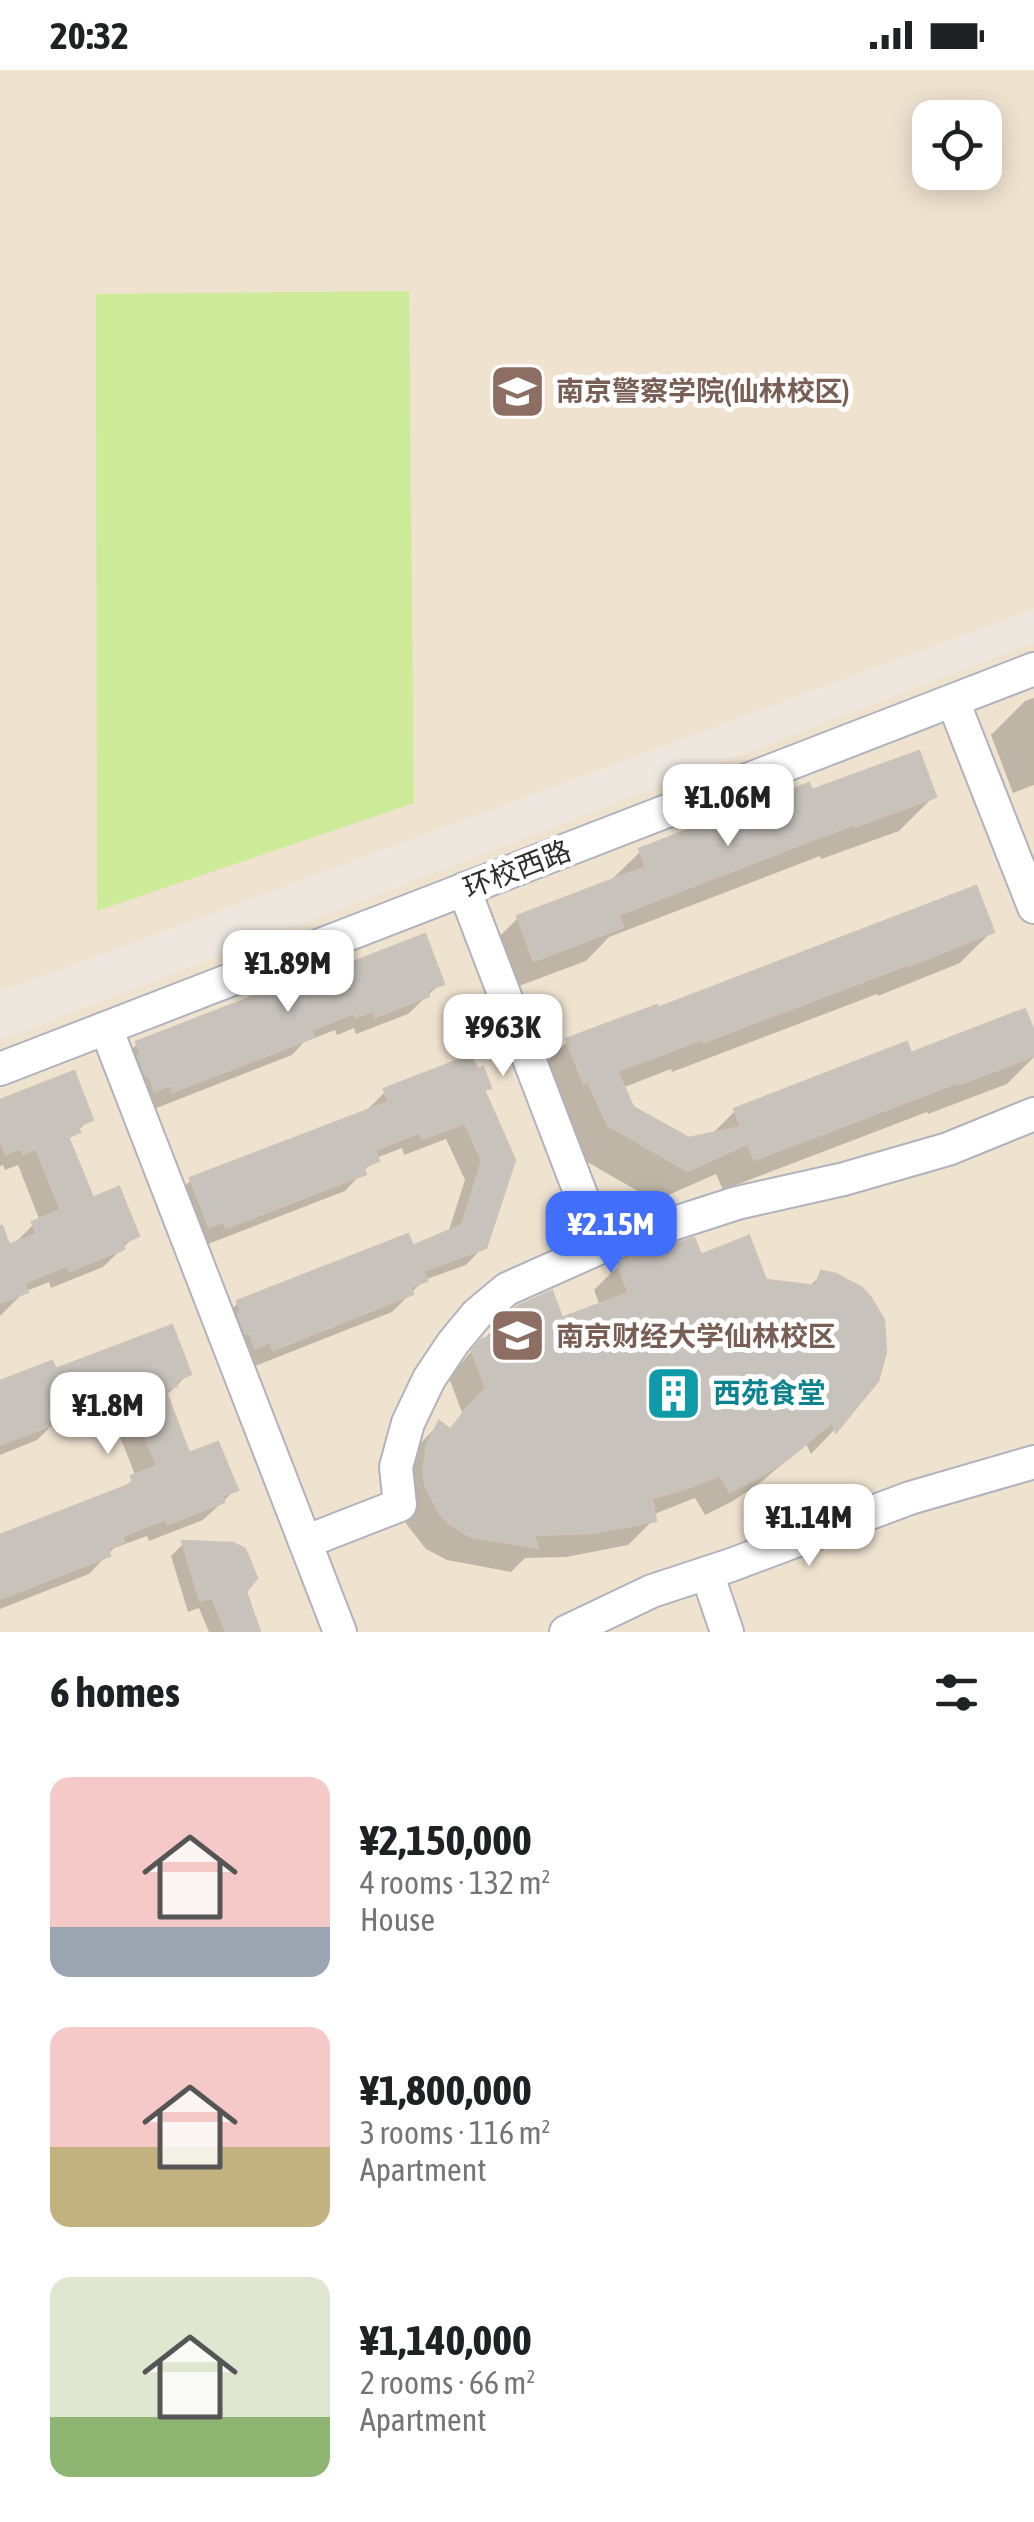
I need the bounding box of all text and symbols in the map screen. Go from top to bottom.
text: 20:32 [50,14,129,57]
map controls [912,100,1002,190]
button: locate [912,100,1002,190]
school or university icon: 南京警察学院(仙林校区) [487,361,547,421]
place label: 南京警察学院(仙林校区) [556,375,849,407]
pin: ¥1.06M [647,764,809,849]
text: ¥1.06M [685,778,771,815]
street label: 环校西路 [459,834,575,904]
pin: ¥1.89M [207,930,369,1015]
text: ¥1.89M [245,944,331,981]
pin: ¥963K [433,994,573,1079]
text: ¥963K [465,1008,541,1045]
pin: ¥2.15M [530,1191,692,1276]
text: ¥2.15M [568,1205,654,1242]
school or university icon: 南京财经大学仙林校区 [487,1306,547,1366]
place label: 南京财经大学仙林校区 [556,1320,836,1352]
building icon: 西苑食堂 [644,1363,704,1423]
pin: ¥1.8M [38,1372,178,1457]
place label: 西苑食堂 [713,1377,825,1409]
text: ¥1.8M [72,1386,144,1423]
pin: ¥1.14M [728,1484,890,1569]
text: ¥1.14M [766,1498,852,1535]
icon: filters [929,1665,984,1720]
text: 6 homes [50,1668,180,1716]
text: ¥2,150,000 [360,1816,532,1864]
icon: home [130,1817,250,1937]
text: 4 rooms · 132 m² [360,1864,550,1901]
text: House [360,1901,435,1938]
text: ¥1,800,000 [360,2066,532,2114]
icon: home [130,2067,250,2187]
text: 3 rooms · 116 m² [360,2114,550,2151]
text: Apartment [360,2151,486,2188]
text: ¥1,140,000 [360,2316,532,2364]
icon: home [130,2317,250,2437]
text: 2 rooms · 66 m² [360,2364,535,2401]
text: Apartment [360,2401,486,2438]

